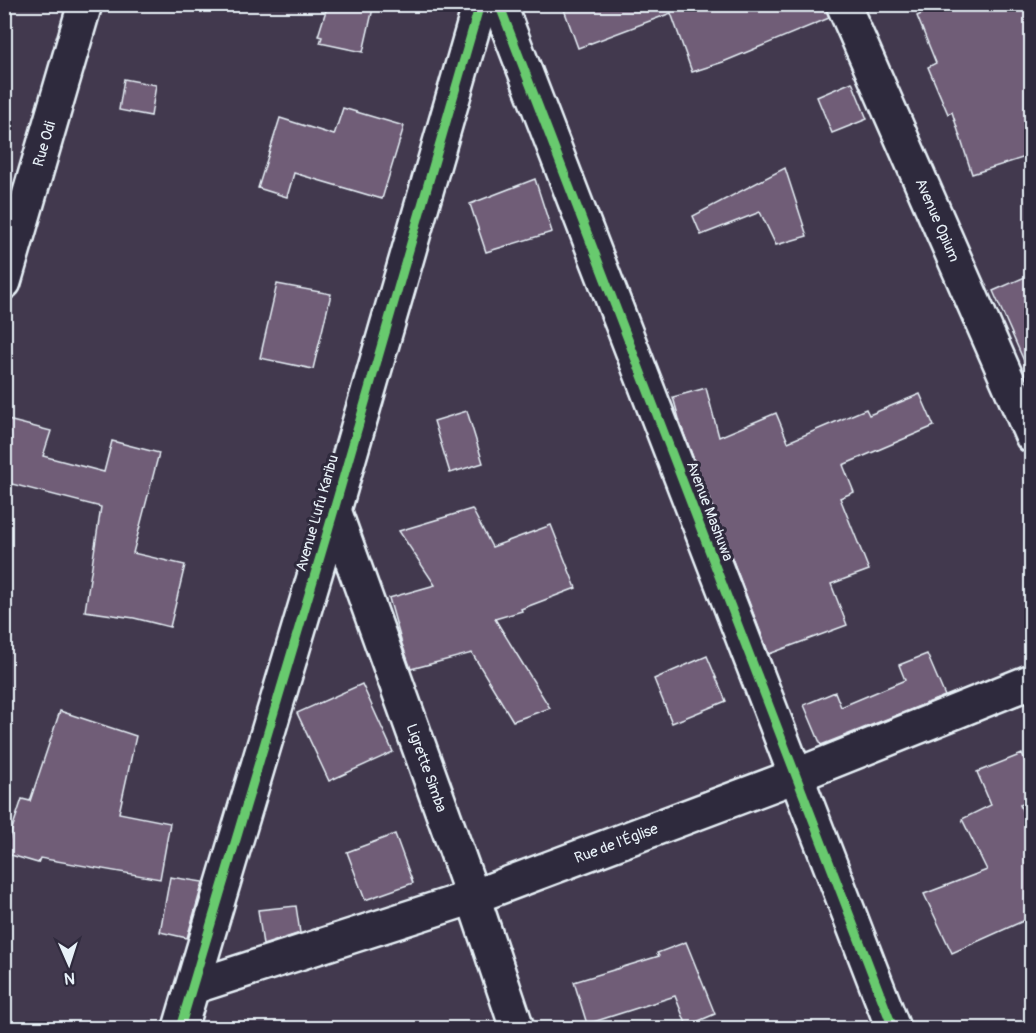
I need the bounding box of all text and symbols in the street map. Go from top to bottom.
street label: Rue Odi [29,119,60,169]
street label: Avenue Opium [911,176,964,265]
street label: Avenue Lufu Karibu [292,453,343,574]
street label: Avenue Mashuwa [682,459,737,564]
street label: Ligrette Simba [402,721,451,815]
street label: Rue de l'Église [572,819,661,868]
north arrow [39,934,99,994]
text: N [64,968,76,988]

